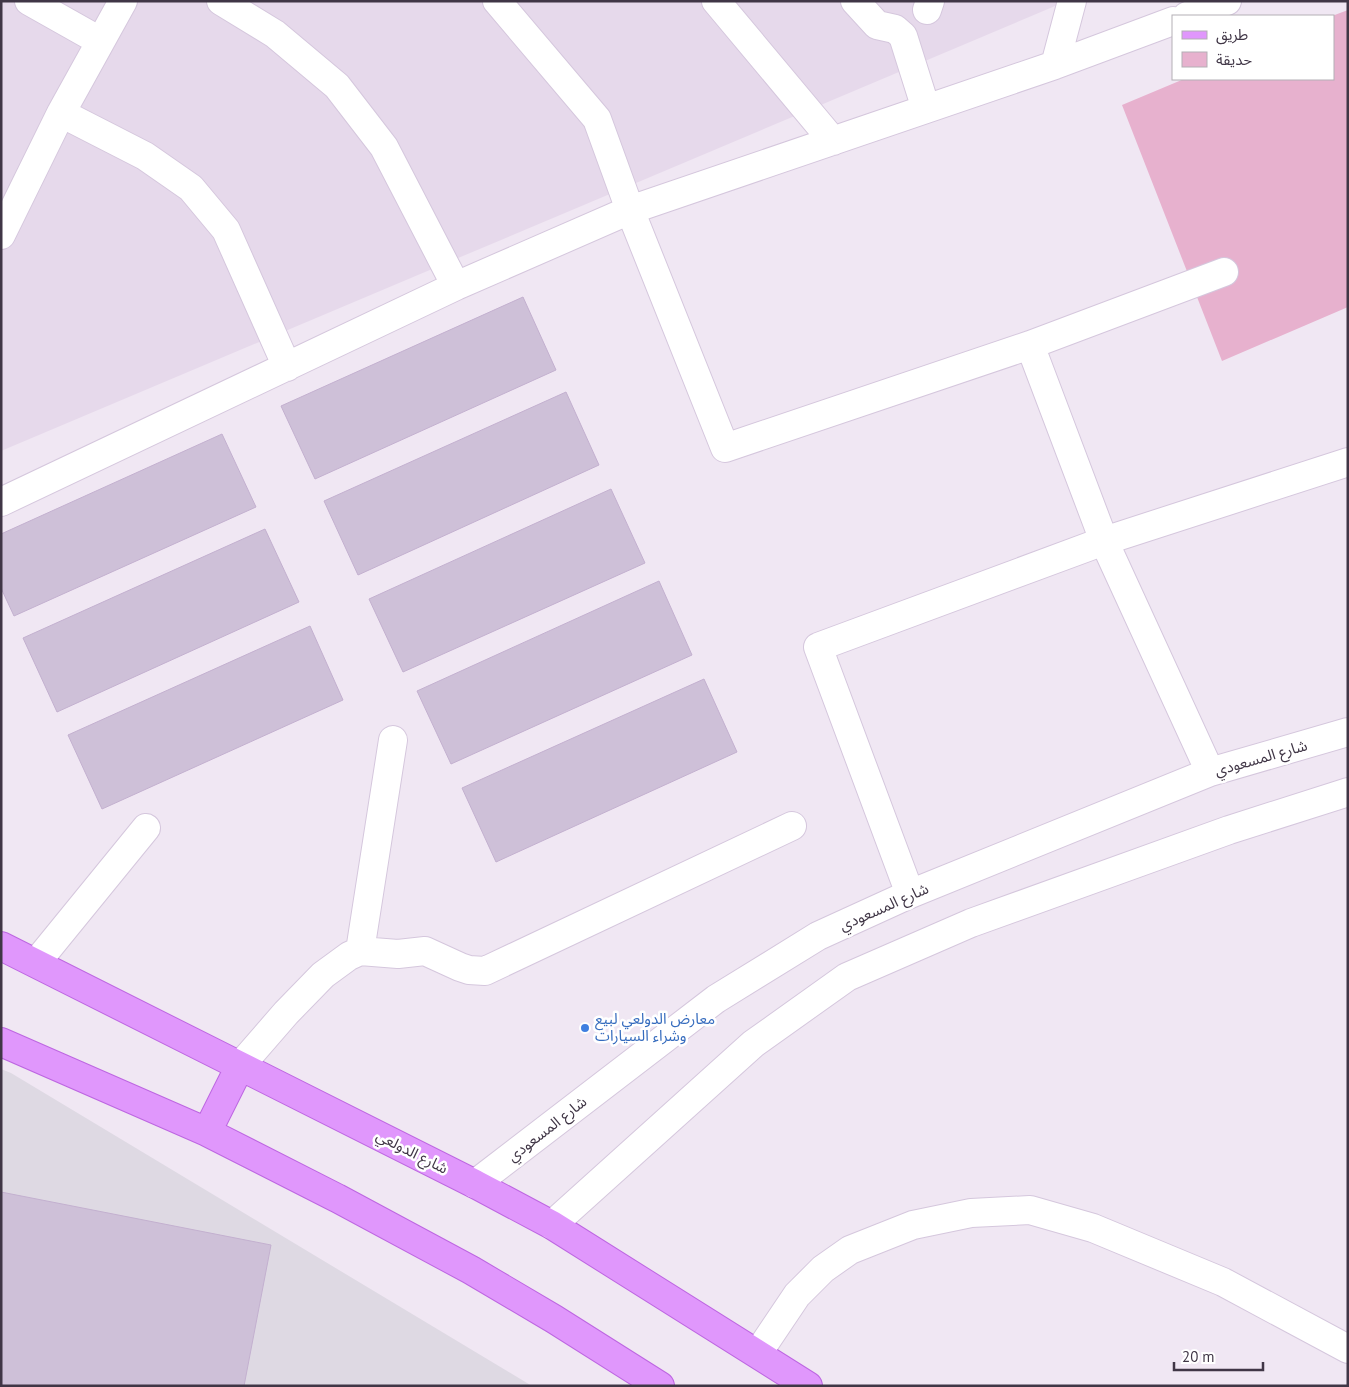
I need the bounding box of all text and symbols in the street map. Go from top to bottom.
legend [1172,15,1334,80]
text: طريق [1216,25,1248,45]
text: حديقة [1216,50,1252,69]
street label: شارع المسعودي [1212,735,1310,783]
street label: شارع المسعودي [836,878,933,937]
place label: معارض الدولعي لبيع وشراء السيارات [595,1009,715,1045]
marker: معارض الدولعي لبيع وشراء السيارات [579,1022,591,1034]
street label: شارع المسعودي [503,1092,592,1168]
street label: شارع الدولعي [372,1125,452,1181]
scale bar [1174,1340,1263,1372]
text: 20 m [1182,1347,1215,1366]

